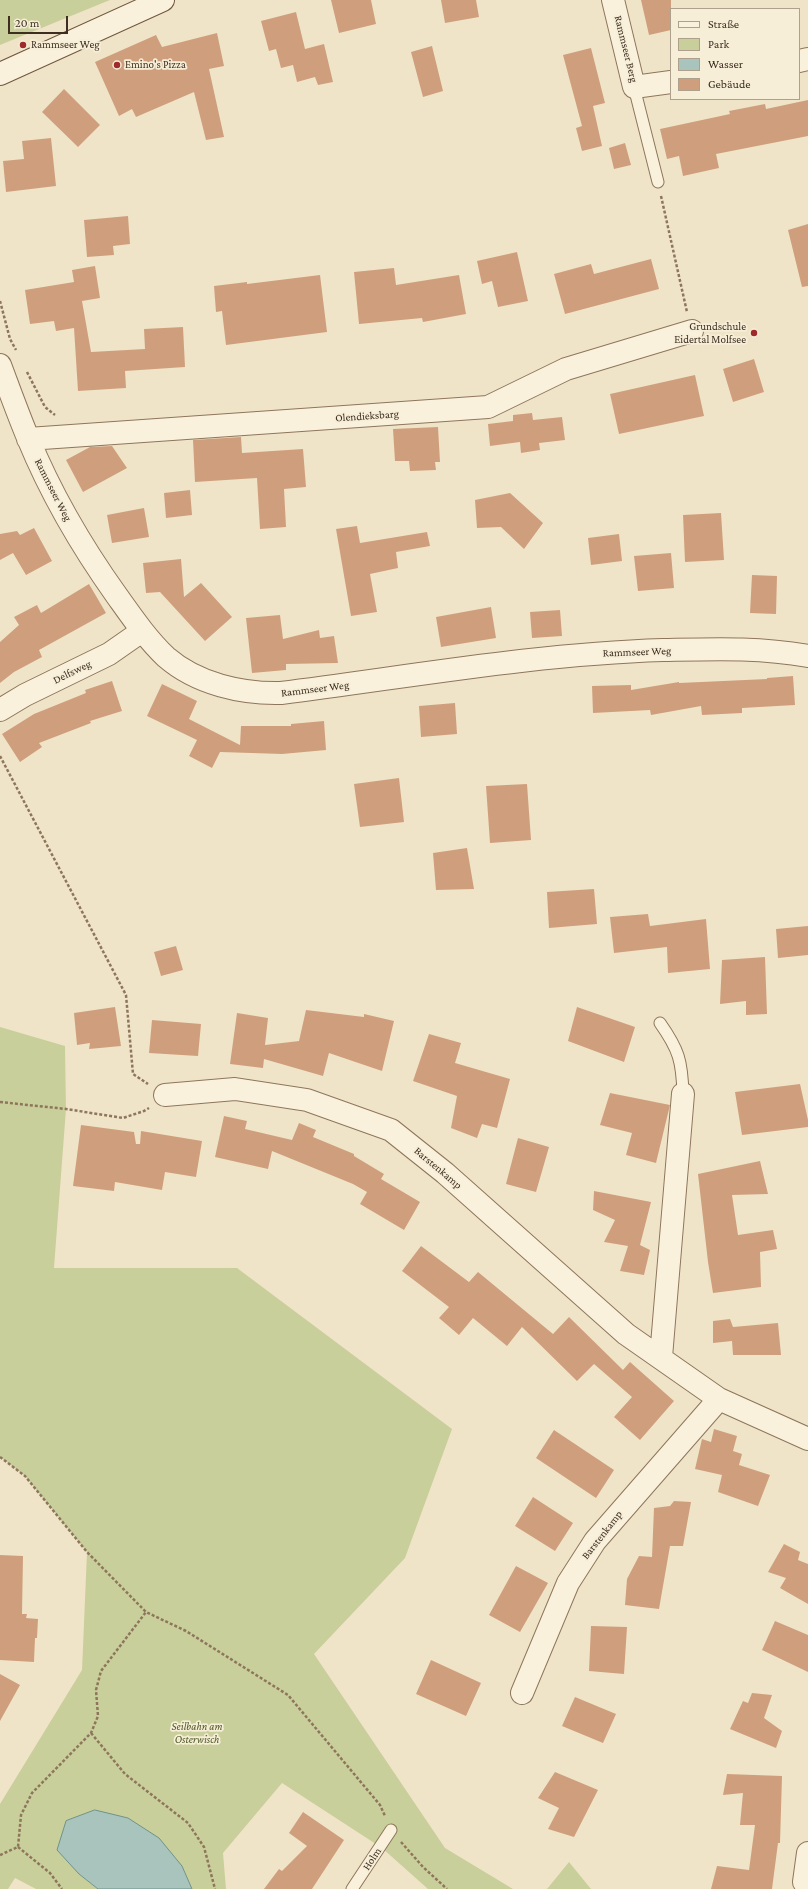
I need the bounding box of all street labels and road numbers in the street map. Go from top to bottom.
street label: Rammseer Berg [611,14,641,84]
street label: Olendieksbarg [335,407,399,425]
street label: Rammseer Weg [32,456,74,524]
street label: Rammseer Weg [603,644,671,660]
street label: Delfsweg [51,657,93,687]
street label: Rammseer Weg [280,678,350,700]
street label: Barstenkamp [411,1144,465,1192]
street label: Barstenkamp [579,1508,625,1562]
street label: Holm [360,1845,384,1873]

